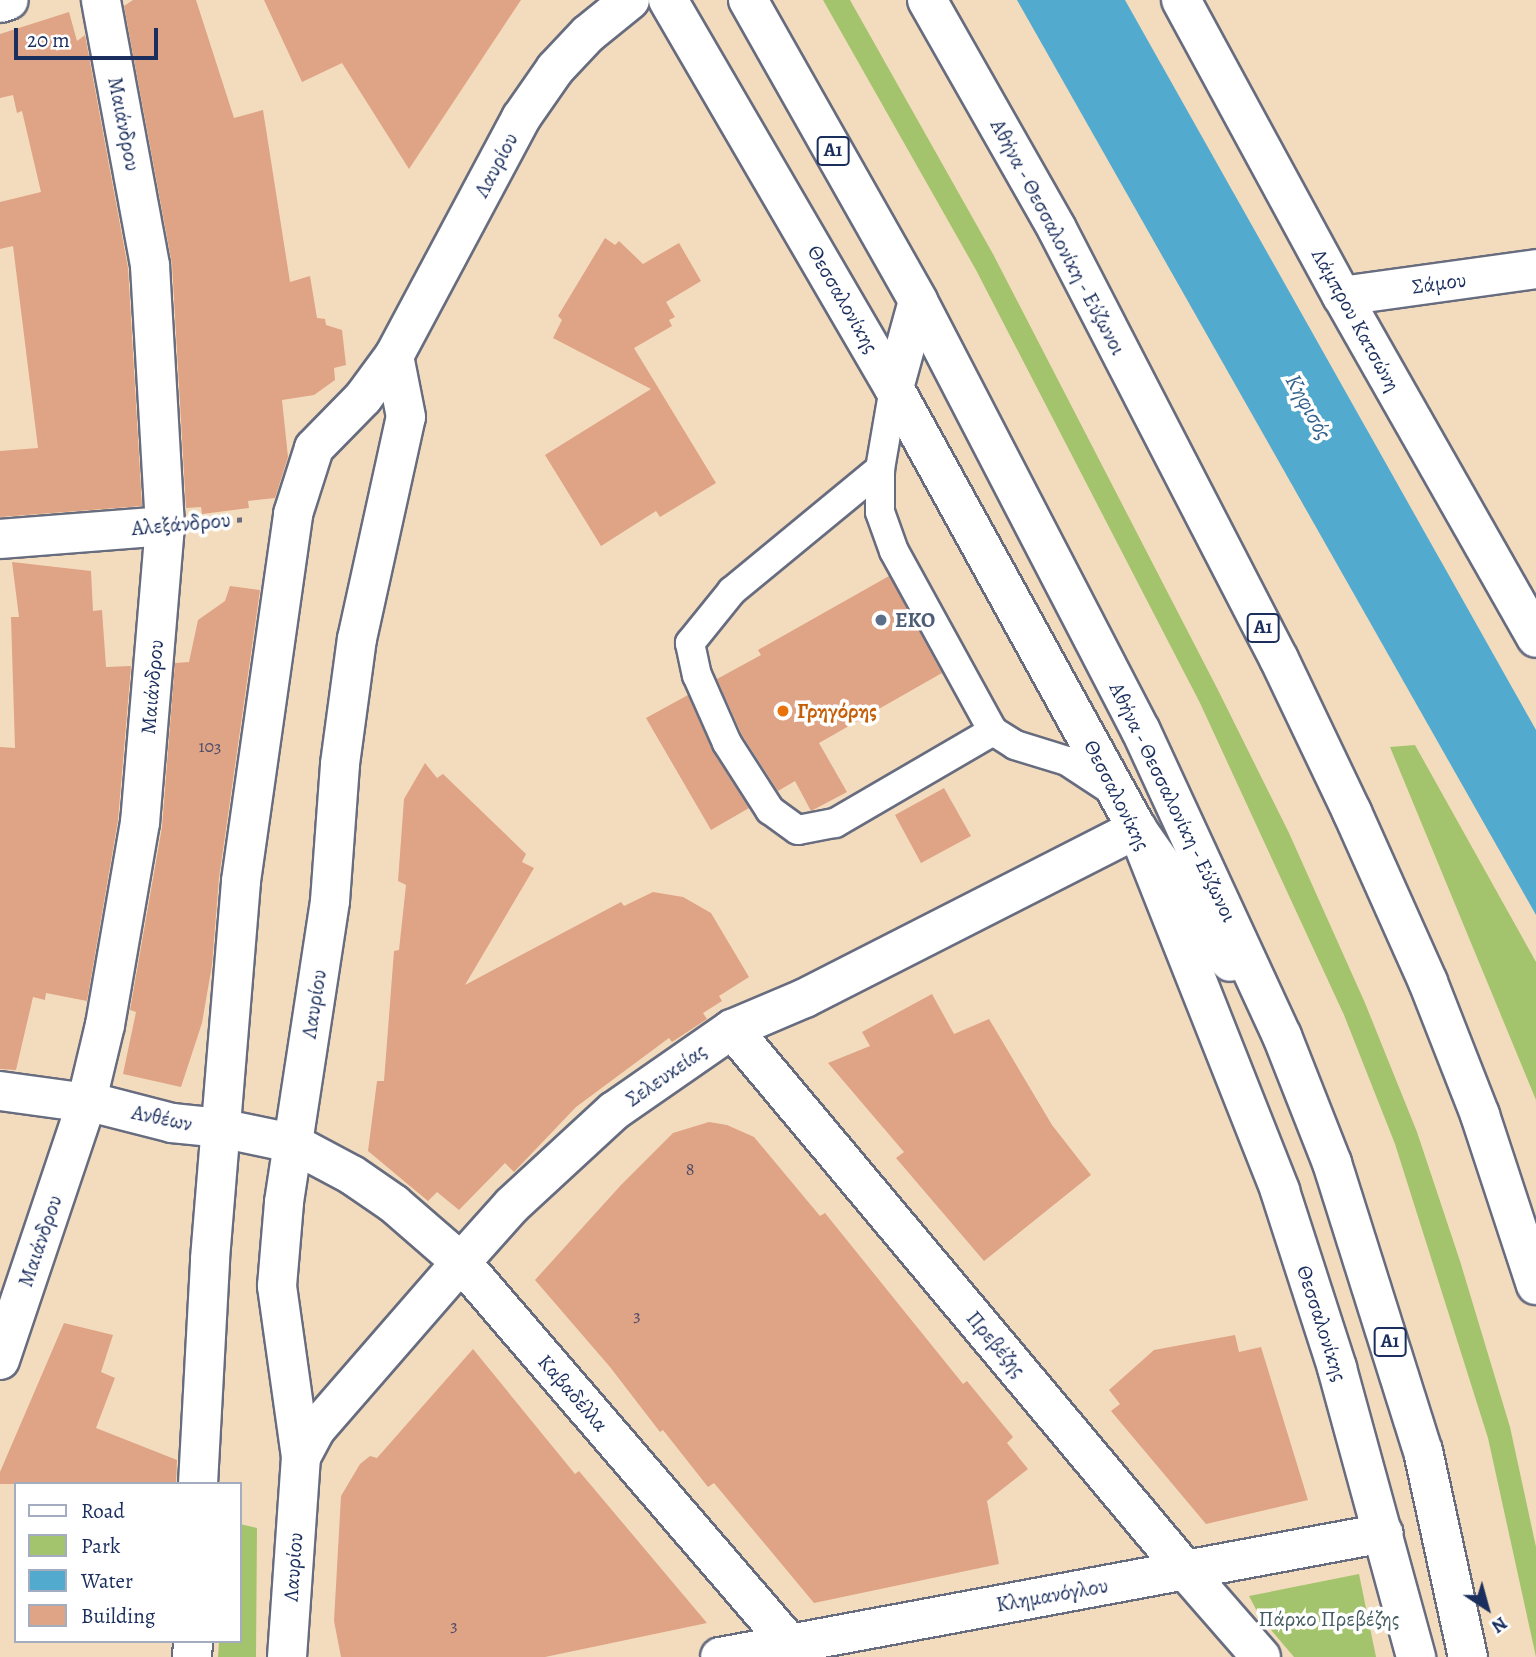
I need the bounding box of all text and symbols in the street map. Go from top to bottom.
scale bar [18,14,161,58]
text: 20 m [27,26,70,54]
street label: Μαιάνδρου [103,75,145,173]
street label: Αθήνα - Θεσσαλονίκη - Εύζωνοι [985,114,1131,360]
street label: Λαυρίου [469,129,523,201]
road number: Α1 [816,136,850,167]
street label: Θεσσαλονίκης [802,241,884,357]
street label: Λάμπρου Κατσώνη [1306,244,1406,396]
street label: Σάμου [1410,267,1468,299]
water label: Κηφισός [1279,369,1337,445]
street label: Αλεξάνδρου [130,507,232,541]
place label: EKO [895,607,935,633]
marker: EKO [873,612,889,628]
road number: Α1 [1246,612,1280,643]
street label: Μαιάνδρου [135,638,169,736]
street label: Αθήνα - Θεσσαλονίκη - Εύζωνοι [1104,677,1242,927]
place label: Γρηγόρης [797,698,877,724]
marker: Γρηγόρης [775,703,791,719]
house number: 103 [198,735,222,757]
street label: Θεσσαλονίκης [1078,736,1156,854]
street label: Λαυρίου [296,968,332,1040]
street label: Σελευκείας [621,1038,711,1112]
street label: Ανθέων [130,1099,194,1137]
house number: 8 [686,1158,694,1180]
street label: Μαιάνδρου [13,1192,67,1290]
street label: Θεσσαλονίκης [1291,1262,1353,1384]
house number: 3 [633,1304,641,1326]
street label: Πρεβέζης [961,1306,1031,1382]
road number: Α1 [1372,1326,1408,1358]
street label: Καβαδέλλα [533,1349,613,1437]
legend [14,1482,242,1643]
text: Road [81,1497,125,1525]
text: Park [81,1532,120,1560]
street label: Λαυρίου [278,1532,308,1602]
text: Water [81,1567,133,1595]
street label: Κλημανόγλου [994,1573,1110,1617]
north arrow [1452,1573,1522,1643]
text: Building [81,1602,155,1630]
park label: Πάρκο Πρεβέζης [1259,1606,1399,1632]
text: N [1486,1610,1513,1640]
house number: 3 [450,1614,458,1636]

